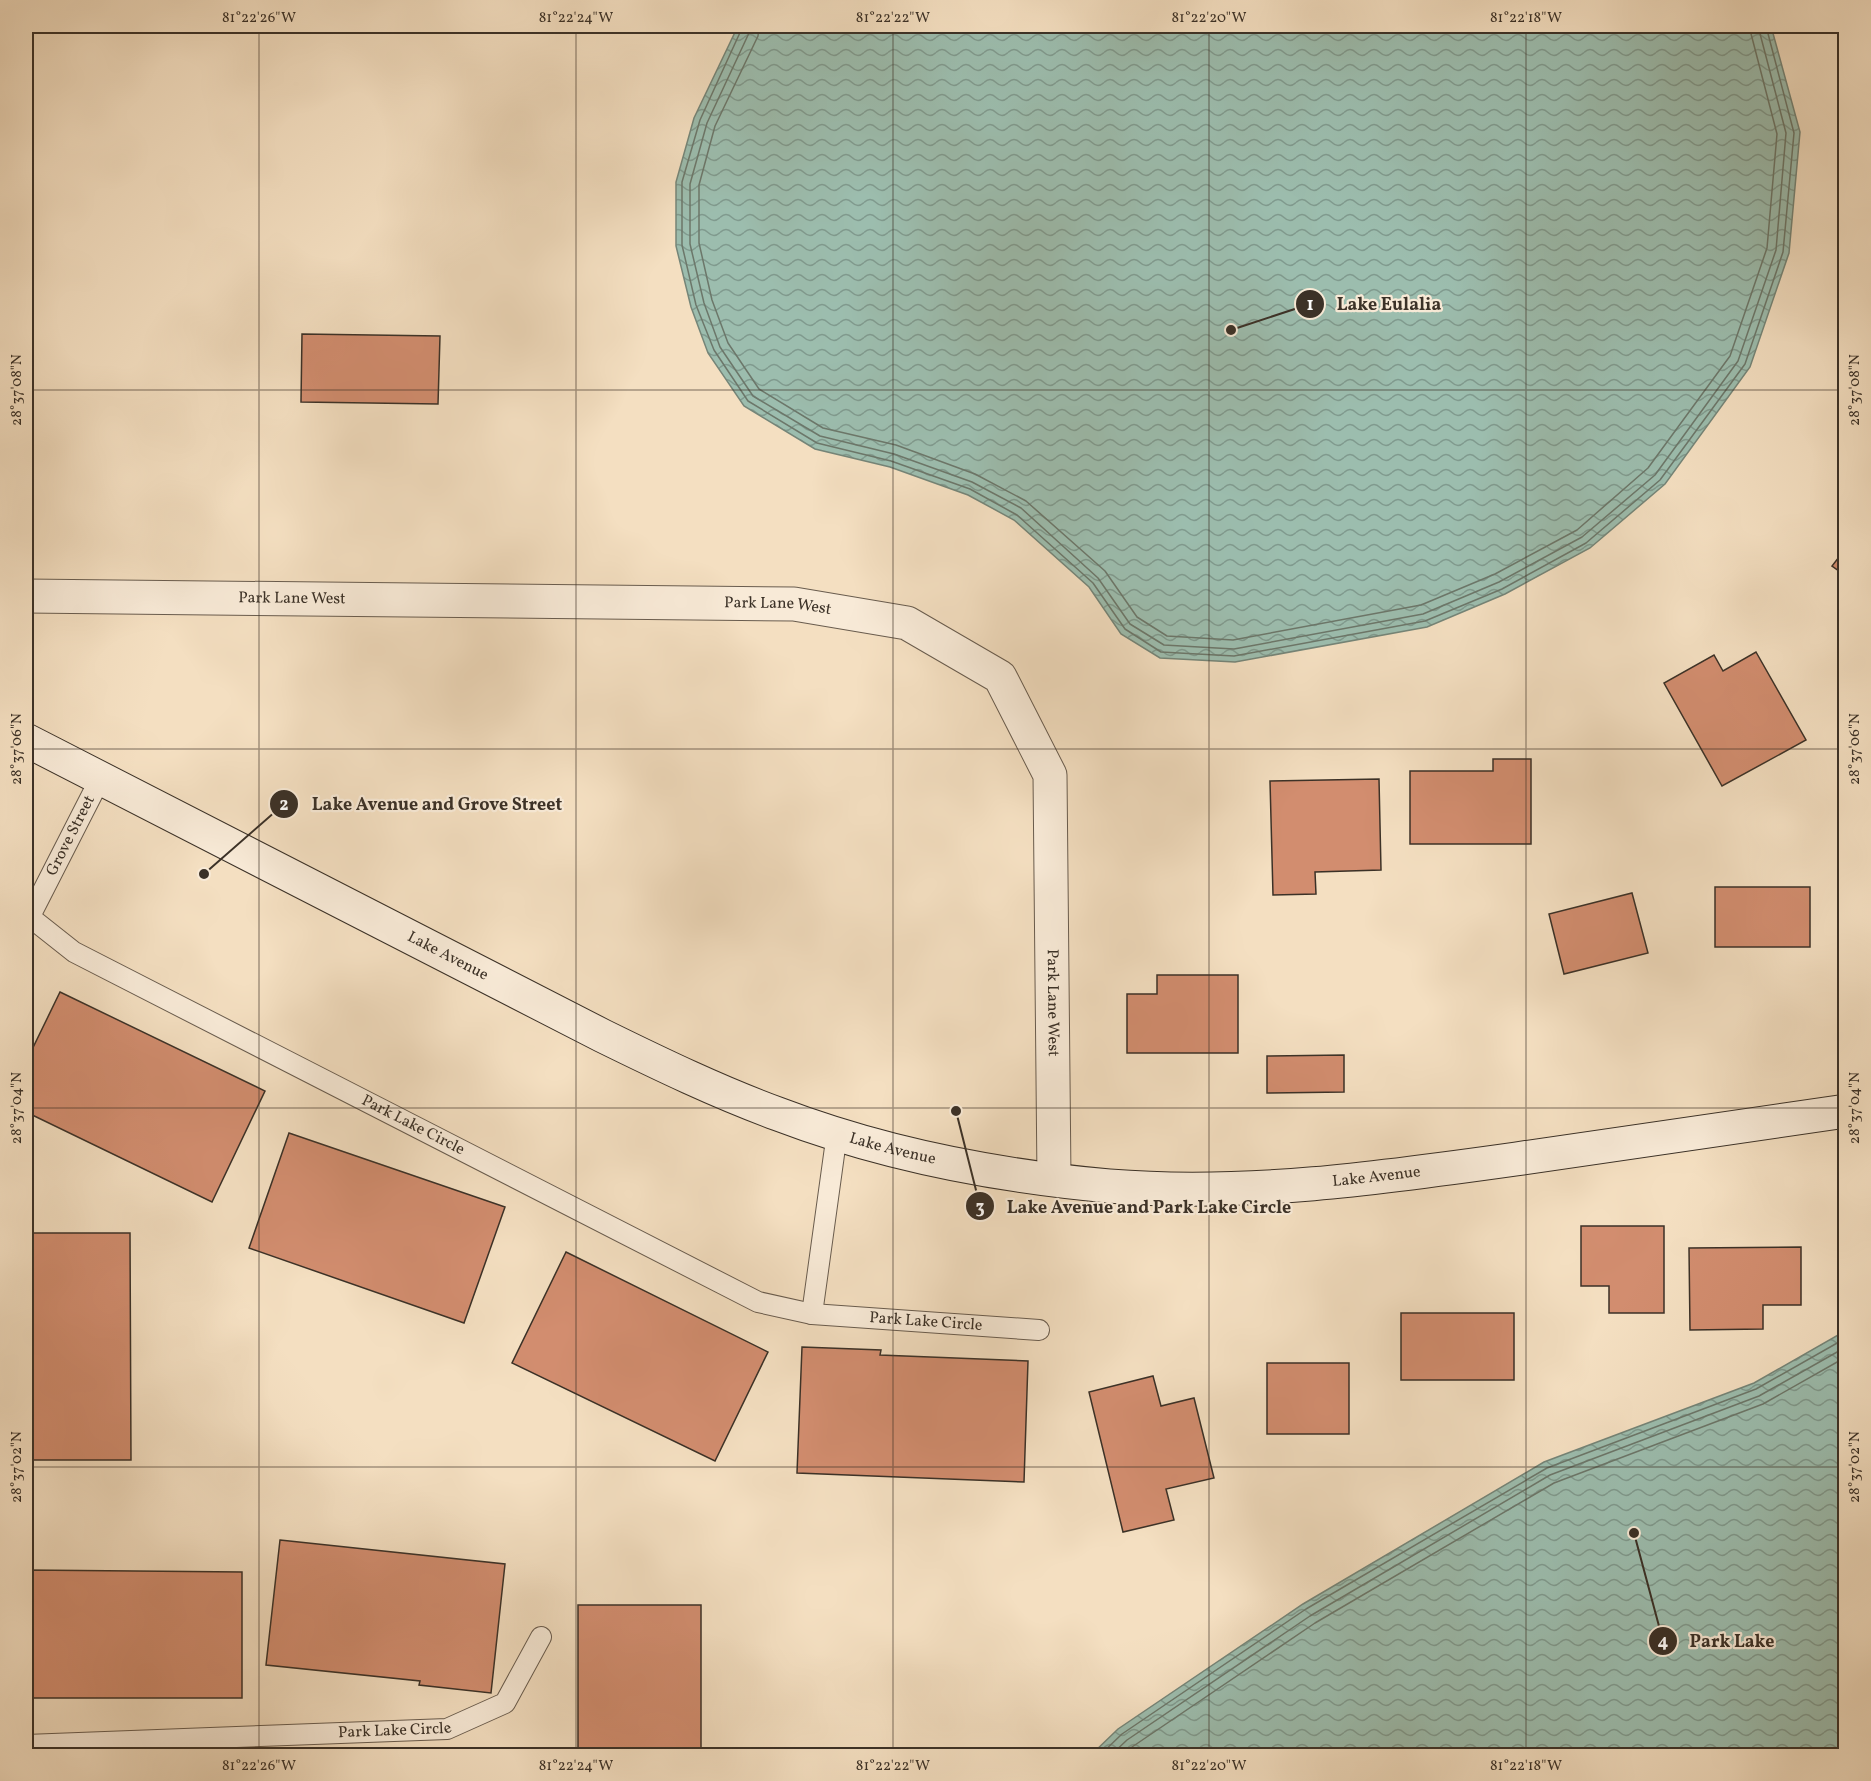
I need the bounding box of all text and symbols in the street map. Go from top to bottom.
text: 81°22'26"W [222,8,296,29]
text: 81°22'24"W [539,8,613,29]
text: 81°22'22"W [856,8,930,29]
text: 81°22'20"W [1171,8,1247,29]
text: 81°22'18"W [1490,8,1562,29]
callout: Lake Eulalia [1295,286,1453,322]
text: 1 [1306,293,1314,318]
text: Lake Eulalia [1337,293,1441,318]
text: 28°37'08"N [7,354,28,426]
text: 28°37'08"N [1845,354,1866,426]
street label: Park Lane West [238,587,346,610]
street label: Park Lane West [724,592,833,621]
text: 28°37'06"N [7,713,28,785]
text: 28°37'06"N [1845,713,1866,785]
callout: Lake Avenue and Grove Street [269,786,574,822]
street label: Grove Street [41,791,101,880]
text: 2 [279,793,289,818]
text: Lake Avenue and Grove Street [312,793,562,818]
street label: Lake Avenue [403,926,492,986]
street label: Park Lane West [1041,949,1064,1057]
text: 28°37'04"N [7,1072,28,1144]
text: 28°37'04"N [1845,1072,1866,1144]
street label: Park Lake Circle [358,1090,468,1161]
street label: Lake Avenue [846,1128,938,1171]
street label: Lake Avenue [1331,1161,1422,1193]
callout: Lake Avenue and Park Lake Circle [965,1188,1303,1224]
text: 3 [975,1196,985,1221]
text: Lake Avenue and Park Lake Circle [1007,1196,1291,1221]
street label: Park Lake Circle [869,1307,983,1337]
text: 28°37'02"N [7,1431,28,1503]
text: 28°37'02"N [1845,1431,1866,1503]
callout: Park Lake [1648,1623,1787,1659]
text: 4 [1658,1630,1669,1655]
text: Park Lake [1690,1630,1774,1655]
street label: Park Lake Circle [338,1717,455,1744]
text: 81°22'26"W [222,1756,296,1777]
text: 81°22'24"W [539,1756,613,1777]
text: 81°22'22"W [856,1756,930,1777]
text: 81°22'20"W [1171,1756,1247,1777]
text: 81°22'18"W [1490,1756,1562,1777]

